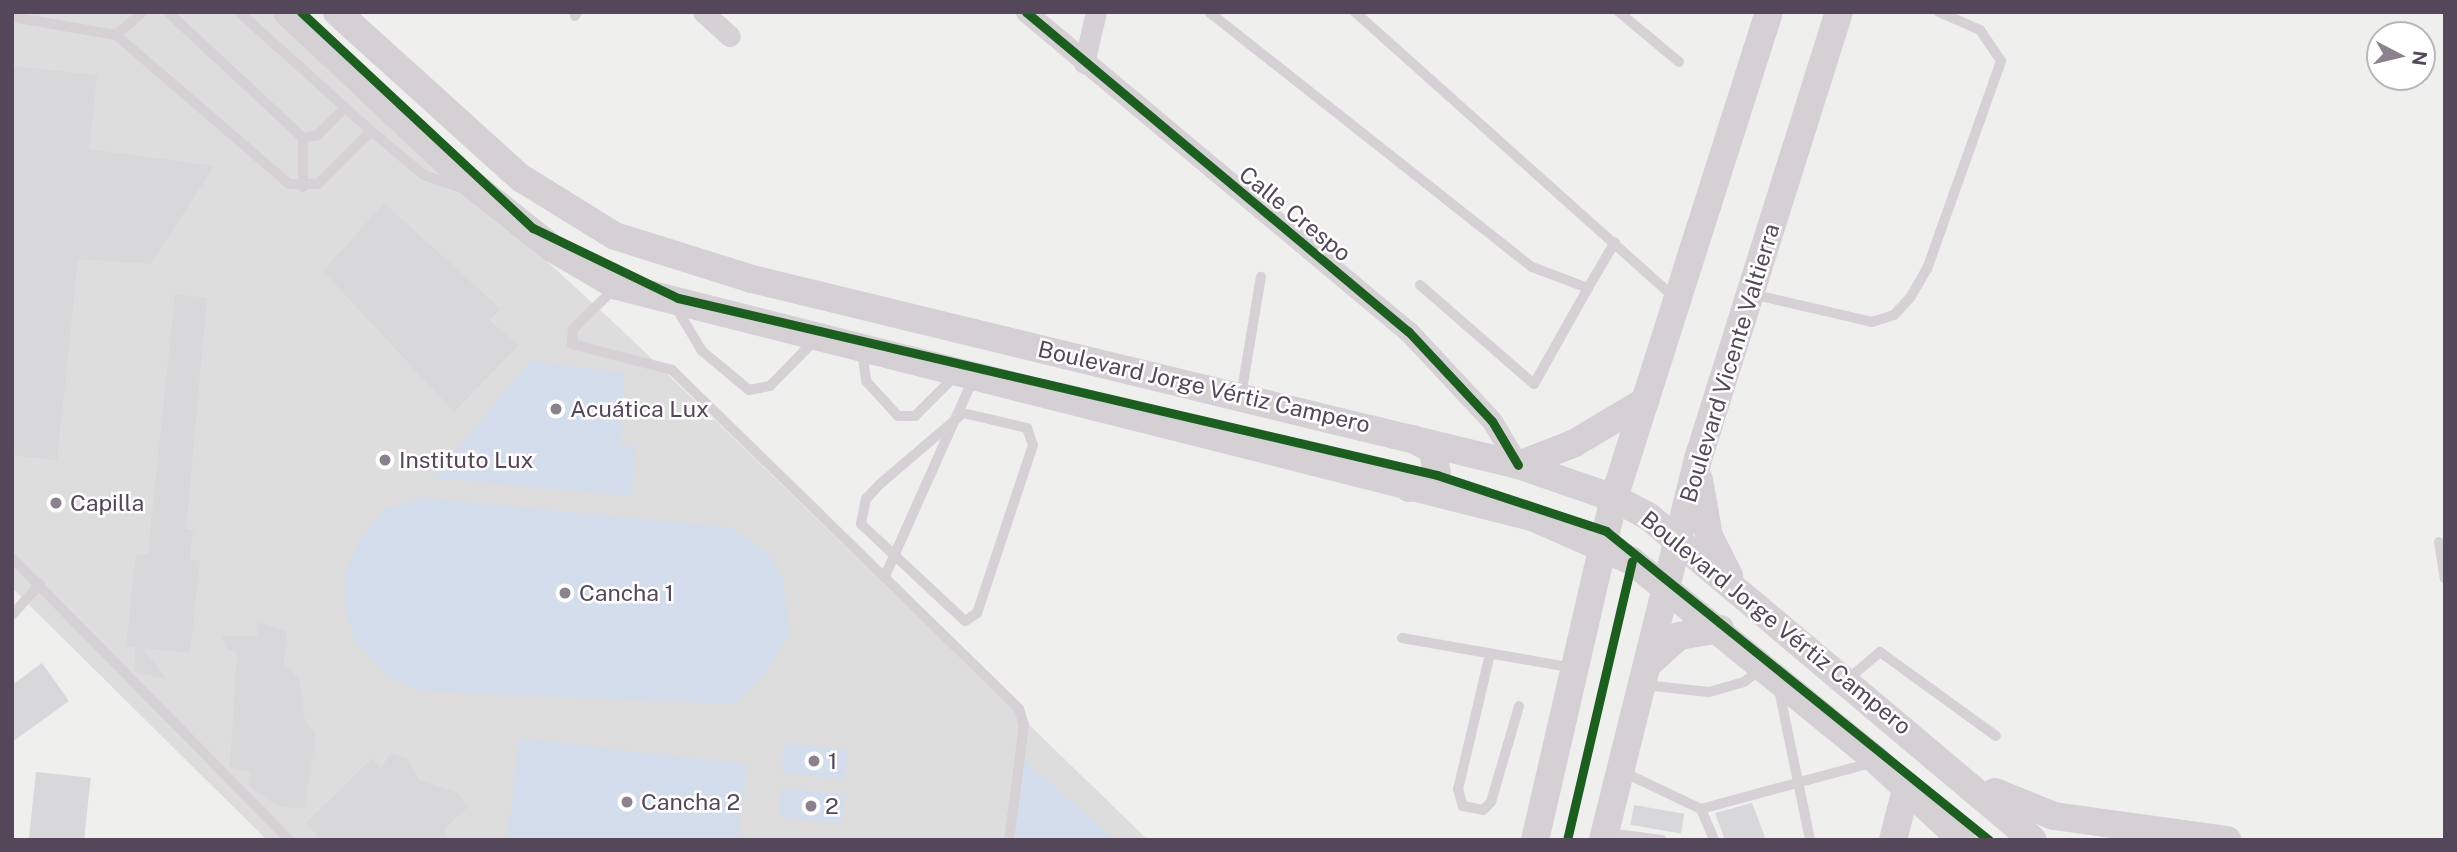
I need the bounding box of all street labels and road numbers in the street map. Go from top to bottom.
street label: Calle Crespo [1233,160,1357,268]
street label: Boulevard Vicente Valtierra [1674,220,1786,506]
street label: Boulevard Jorge Vértiz Campero [1035,335,1373,439]
street label: Boulevard Jorge Vértiz Campero [1635,505,1917,741]

